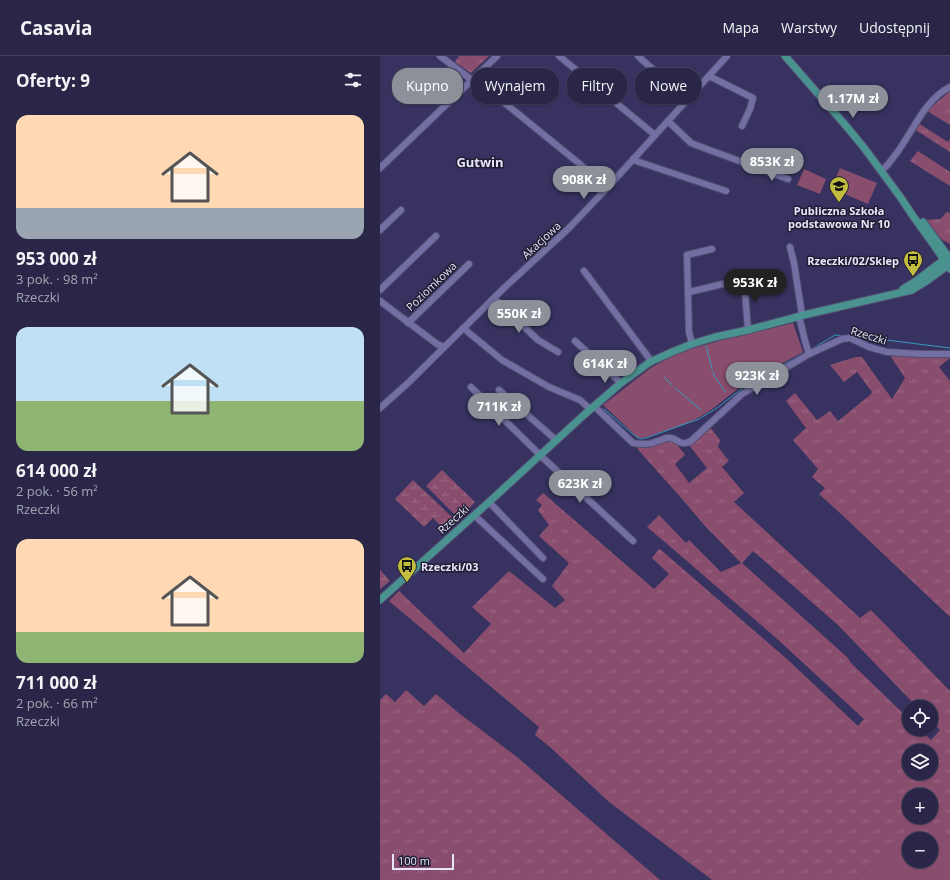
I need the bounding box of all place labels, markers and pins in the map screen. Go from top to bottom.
pin: 1.17M zł [812,85,894,119]
pin: 853K zł [735,148,809,182]
pin: 908K zł [547,166,621,200]
school or university icon: Publiczna Szkoła podstawowa Nr 10 [828,175,850,203]
place label: Publiczna Szkoła podstawowa Nr 10 [788,203,890,231]
bus stop icon: Rzeczki/02/Sklep [902,249,924,277]
place label: Rzeczki/02/Sklep [807,253,899,268]
pin: 953K zł [718,269,792,303]
pin: 550K zł [482,300,556,334]
pin: 614K zł [568,350,642,384]
pin: 923K zł [720,362,794,396]
pin: 711K zł [462,393,536,427]
pin: 623K zł [543,470,617,504]
bus stop icon: Rzeczki/03 [396,555,418,583]
place label: Rzeczki/03 [421,559,478,574]

